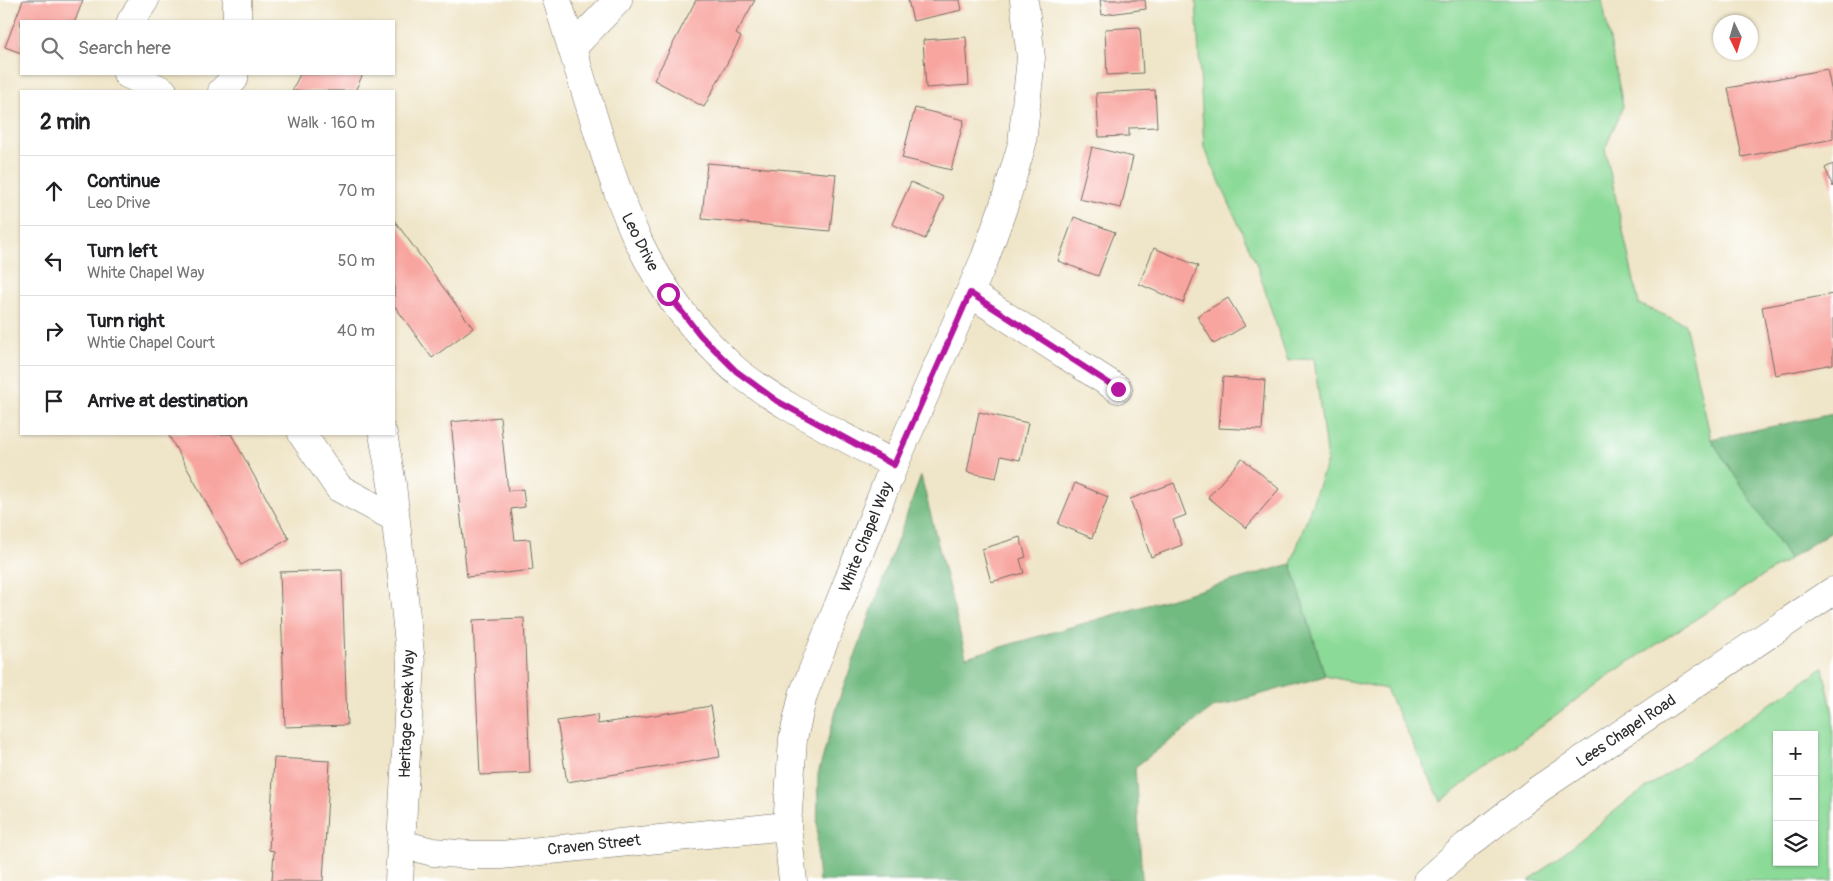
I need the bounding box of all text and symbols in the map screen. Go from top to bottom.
north arrow [1713,15,1758,60]
search box [20,20,395,75]
icon: search [38,34,66,62]
text: Search here [78,36,171,60]
text: 2 min [40,109,90,136]
text: Walk · 160 m [287,113,375,133]
text: Continue [87,169,160,193]
icon: ahead [40,177,68,205]
text: 70 m [338,181,375,201]
text: Leo Drive [87,193,150,213]
street label: Leo Drive [617,209,663,275]
text: Turn left [87,239,157,263]
icon: left [40,247,68,275]
text: 50 m [338,251,375,271]
text: White Chapel Way [87,263,204,283]
route start [657,283,680,306]
text: Turn right [87,309,165,333]
icon: right [40,317,68,345]
text: 40 m [337,321,375,341]
text: Whtie Chapel Court [87,333,215,353]
route end [1107,378,1130,401]
icon: arrive [40,387,68,415]
text: Arrive at destination [87,389,248,413]
street label: White Chapel Way [835,479,897,595]
street label: Heritage Creek Way [395,649,419,778]
street label: Lees Chapel Road [1572,690,1680,772]
map controls [1773,731,1818,866]
button: + [1773,731,1818,776]
button: − [1773,776,1818,821]
button: layers [1773,821,1818,866]
street label: Craven Street [546,830,642,860]

